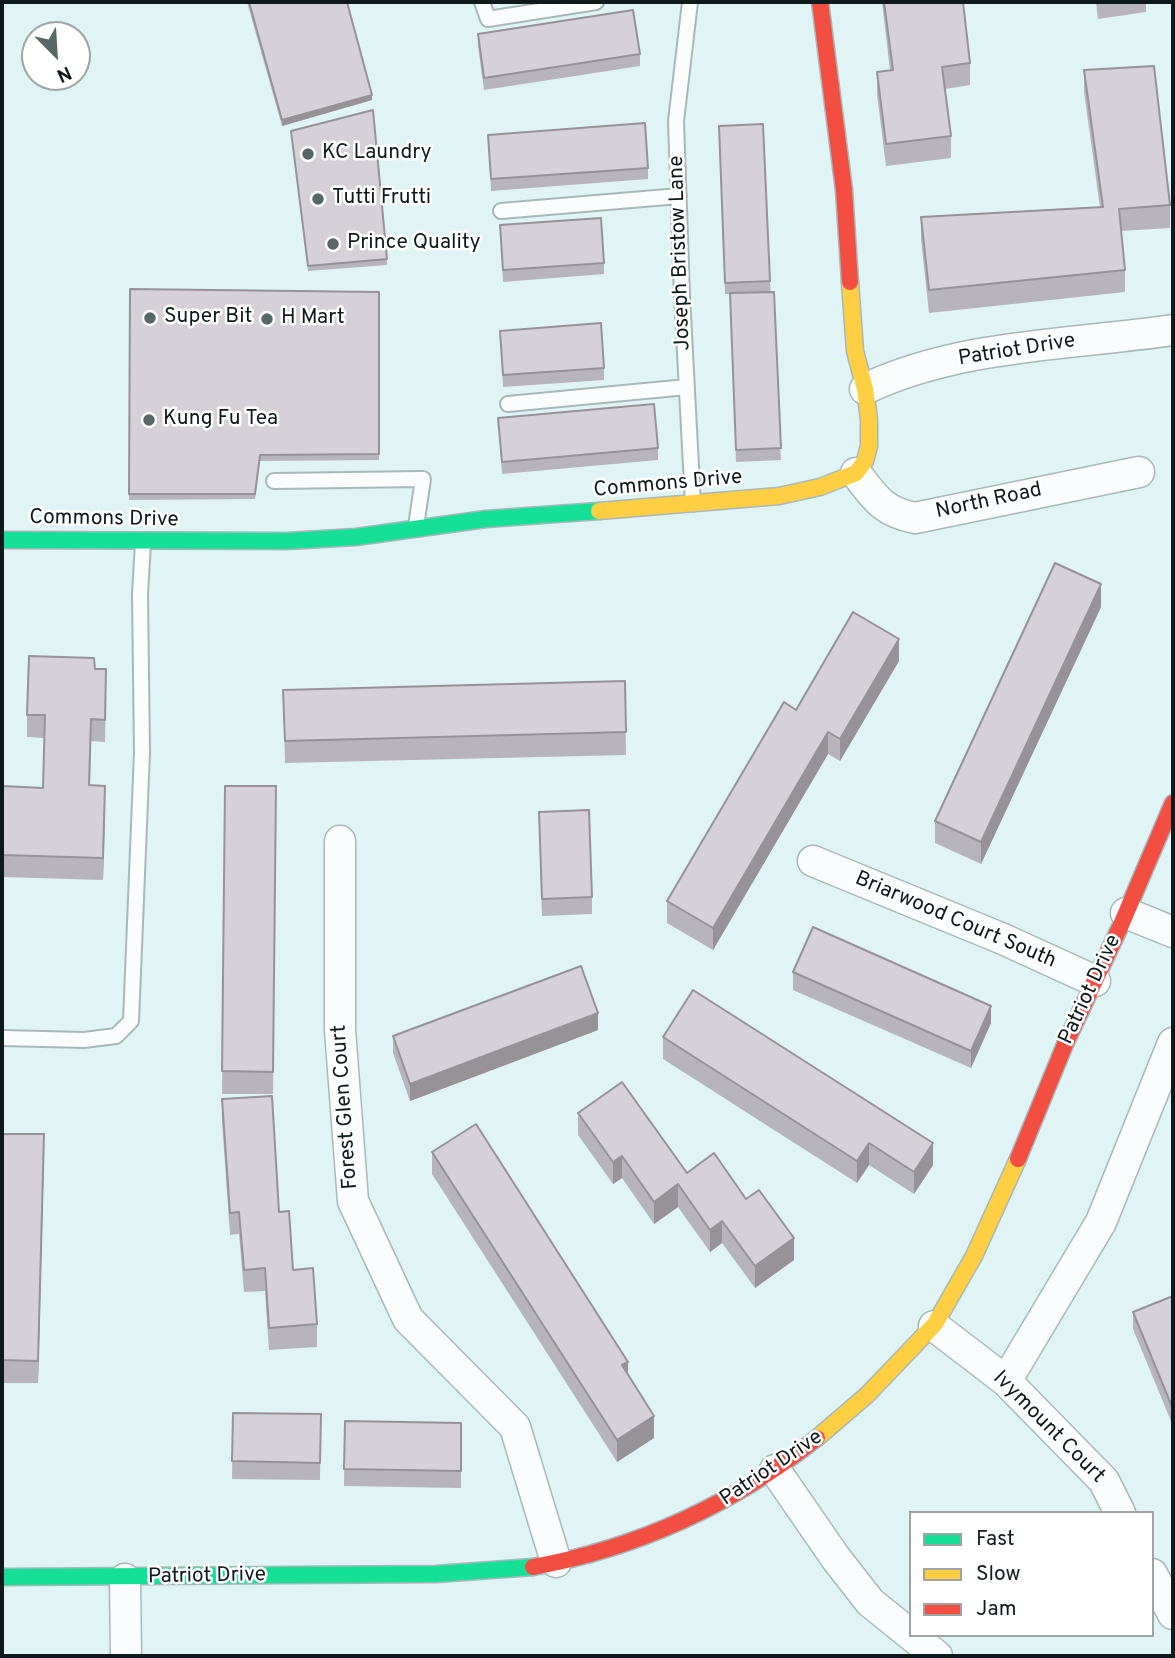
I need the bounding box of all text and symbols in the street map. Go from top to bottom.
north arrow [21,21,91,91]
text: N [53,60,75,87]
place label: KC Laundry [322,141,432,167]
marker: KC Laundry [300,146,316,162]
street label: Joseph Bristow Lane [665,155,697,351]
place label: Tutti Frutti [332,186,431,212]
marker: Tutti Frutti [310,191,326,207]
place label: Prince Quality [347,231,481,257]
marker: Prince Quality [325,236,341,252]
place label: Super Bit [164,305,252,331]
place label: H Mart [281,306,345,332]
marker: Super Bit [142,310,158,326]
marker: H Mart [259,311,275,327]
street label: Patriot Drive [957,329,1077,373]
place label: Kung Fu Tea [163,407,278,433]
marker: Kung Fu Tea [141,412,157,428]
street label: Commons Drive [592,466,744,504]
street label: North Road [934,478,1044,526]
street label: Commons Drive [29,506,179,534]
street label: Briarwood Court South [851,867,1059,975]
street label: Patriot Drive [1055,931,1127,1049]
street label: Forest Glen Court [328,1024,364,1190]
street label: Ivymount Court [987,1367,1109,1489]
street label: Patriot Drive [716,1426,828,1512]
legend [909,1511,1154,1637]
text: Fast [976,1526,1015,1553]
text: Slow [976,1561,1021,1588]
street label: Patriot Drive [148,1563,266,1591]
text: Jam [976,1596,1017,1623]

